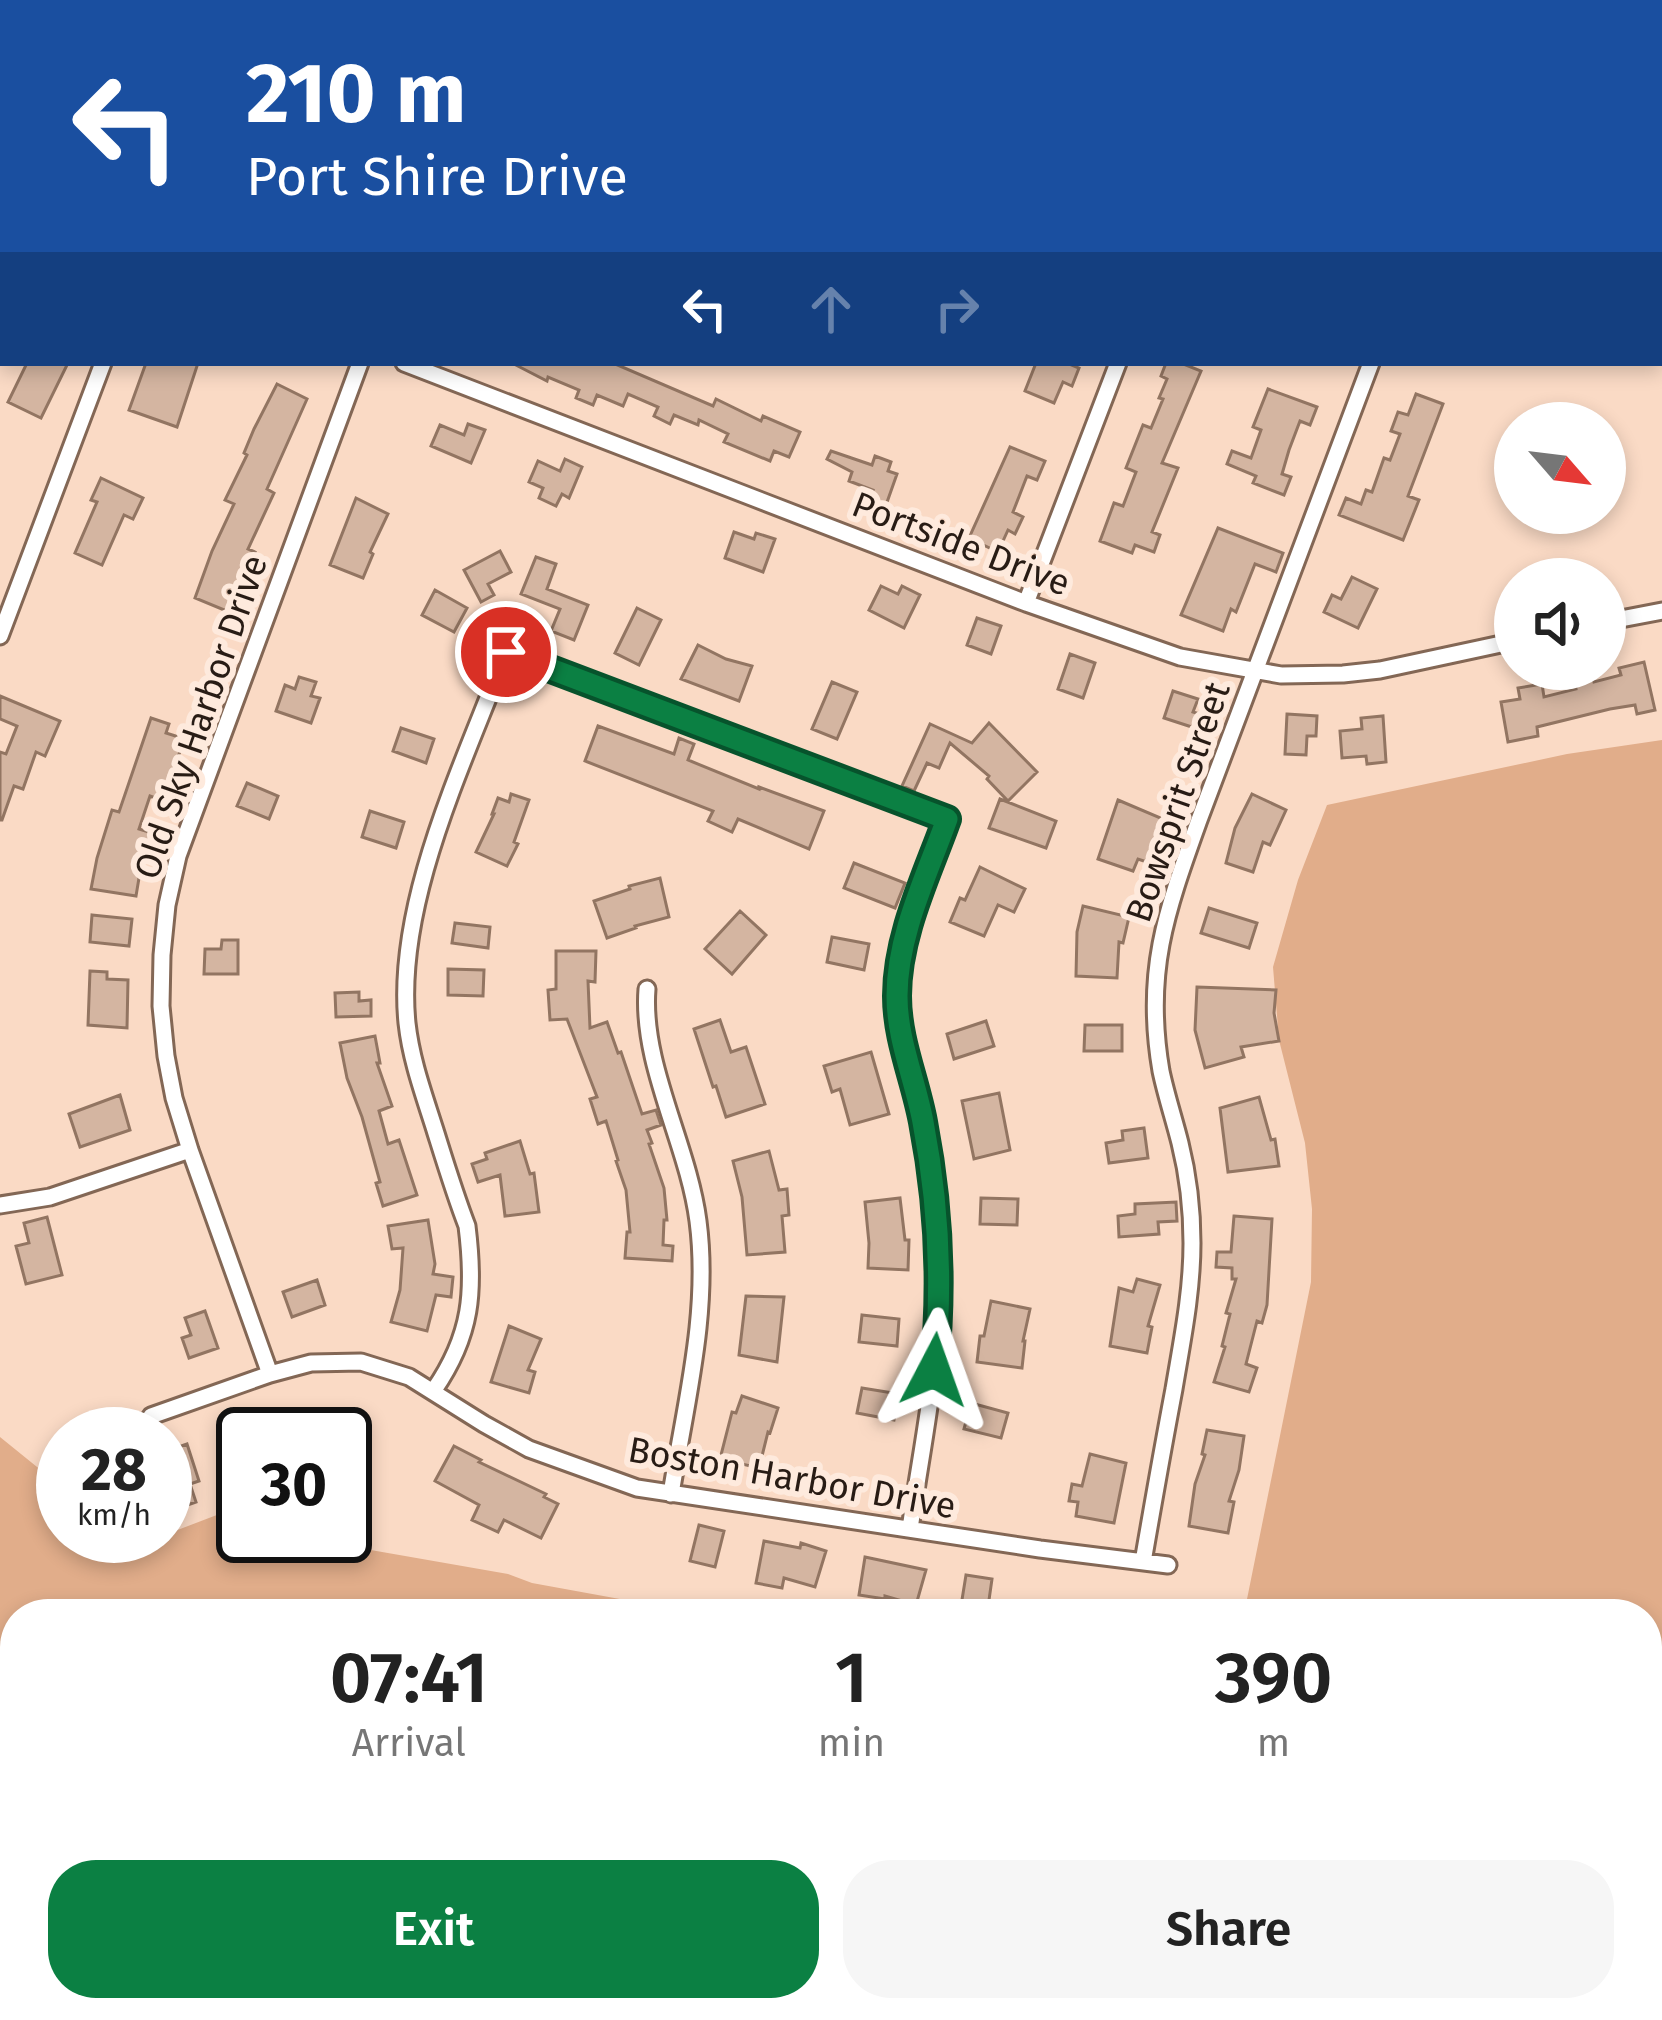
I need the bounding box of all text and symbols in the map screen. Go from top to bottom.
text: 210 m [246,43,467,144]
icon: left [48,48,204,204]
text: Port Shire Drive [246,145,628,209]
icon: left [672,276,738,342]
icon: ahead [798,276,864,342]
icon: right [924,276,990,342]
north arrow [1494,402,1626,534]
map controls [1494,402,1626,690]
street label: Portside Drive [846,482,1076,606]
street label: Old Sky Harbor Drive [125,549,277,885]
button: sound [1494,558,1626,690]
pin [455,601,557,703]
icon: arrive [473,619,539,685]
street label: Bowsprit Street [1116,676,1240,928]
position arrow [871,1307,997,1433]
speed limit sign: 30 [216,1407,372,1563]
street label: Boston Harbor Drive [625,1428,959,1528]
text: 28 [81,1434,147,1506]
text: km/h [77,1497,151,1533]
text: 07:41 [330,1635,488,1721]
text: 1 [835,1635,868,1721]
text: 390 [1215,1635,1332,1721]
text: Arrival [352,1720,466,1766]
text: min [818,1720,885,1766]
text: m [1257,1720,1290,1766]
button: Exit [48,1860,819,1998]
button: Share [843,1860,1614,1998]

